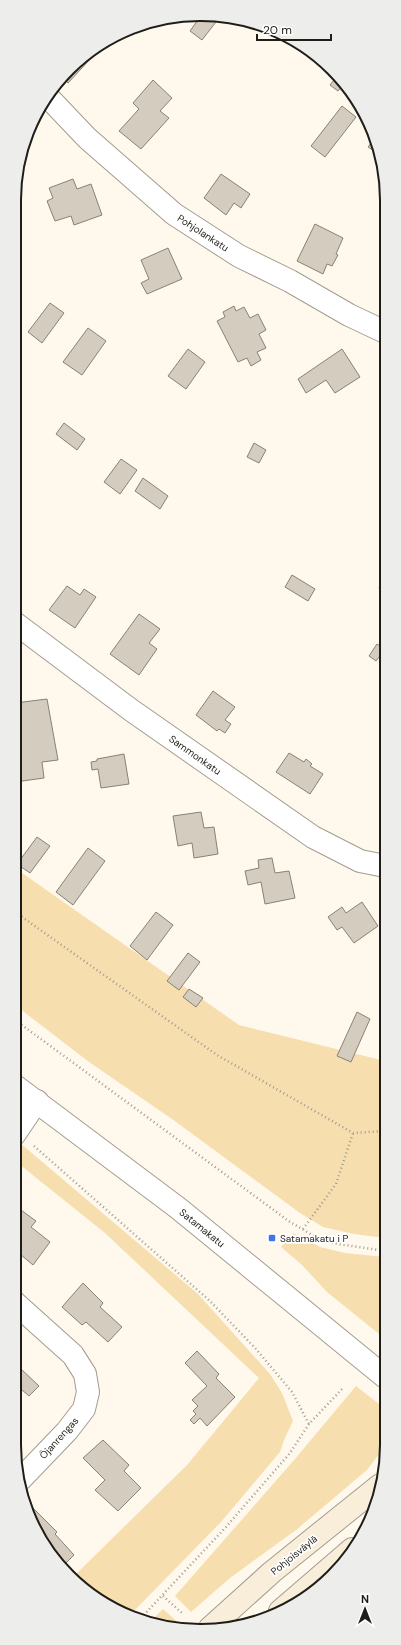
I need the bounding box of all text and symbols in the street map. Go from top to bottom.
scale bar [257,16,331,42]
text: 20 m [263,22,292,38]
street label: Pohjolankatu [175,212,231,255]
street label: Sammonkatu [166,732,224,778]
street label: Satamakatu [177,1206,228,1250]
place label: Satamakatu i P [280,1232,348,1245]
marker: Satamakatu i P [267,1233,277,1243]
street label: Öjanrengas [37,1414,81,1462]
street label: Pohjoisväylä [268,1532,320,1578]
north arrow [345,1589,385,1629]
text: N [361,1592,369,1606]

